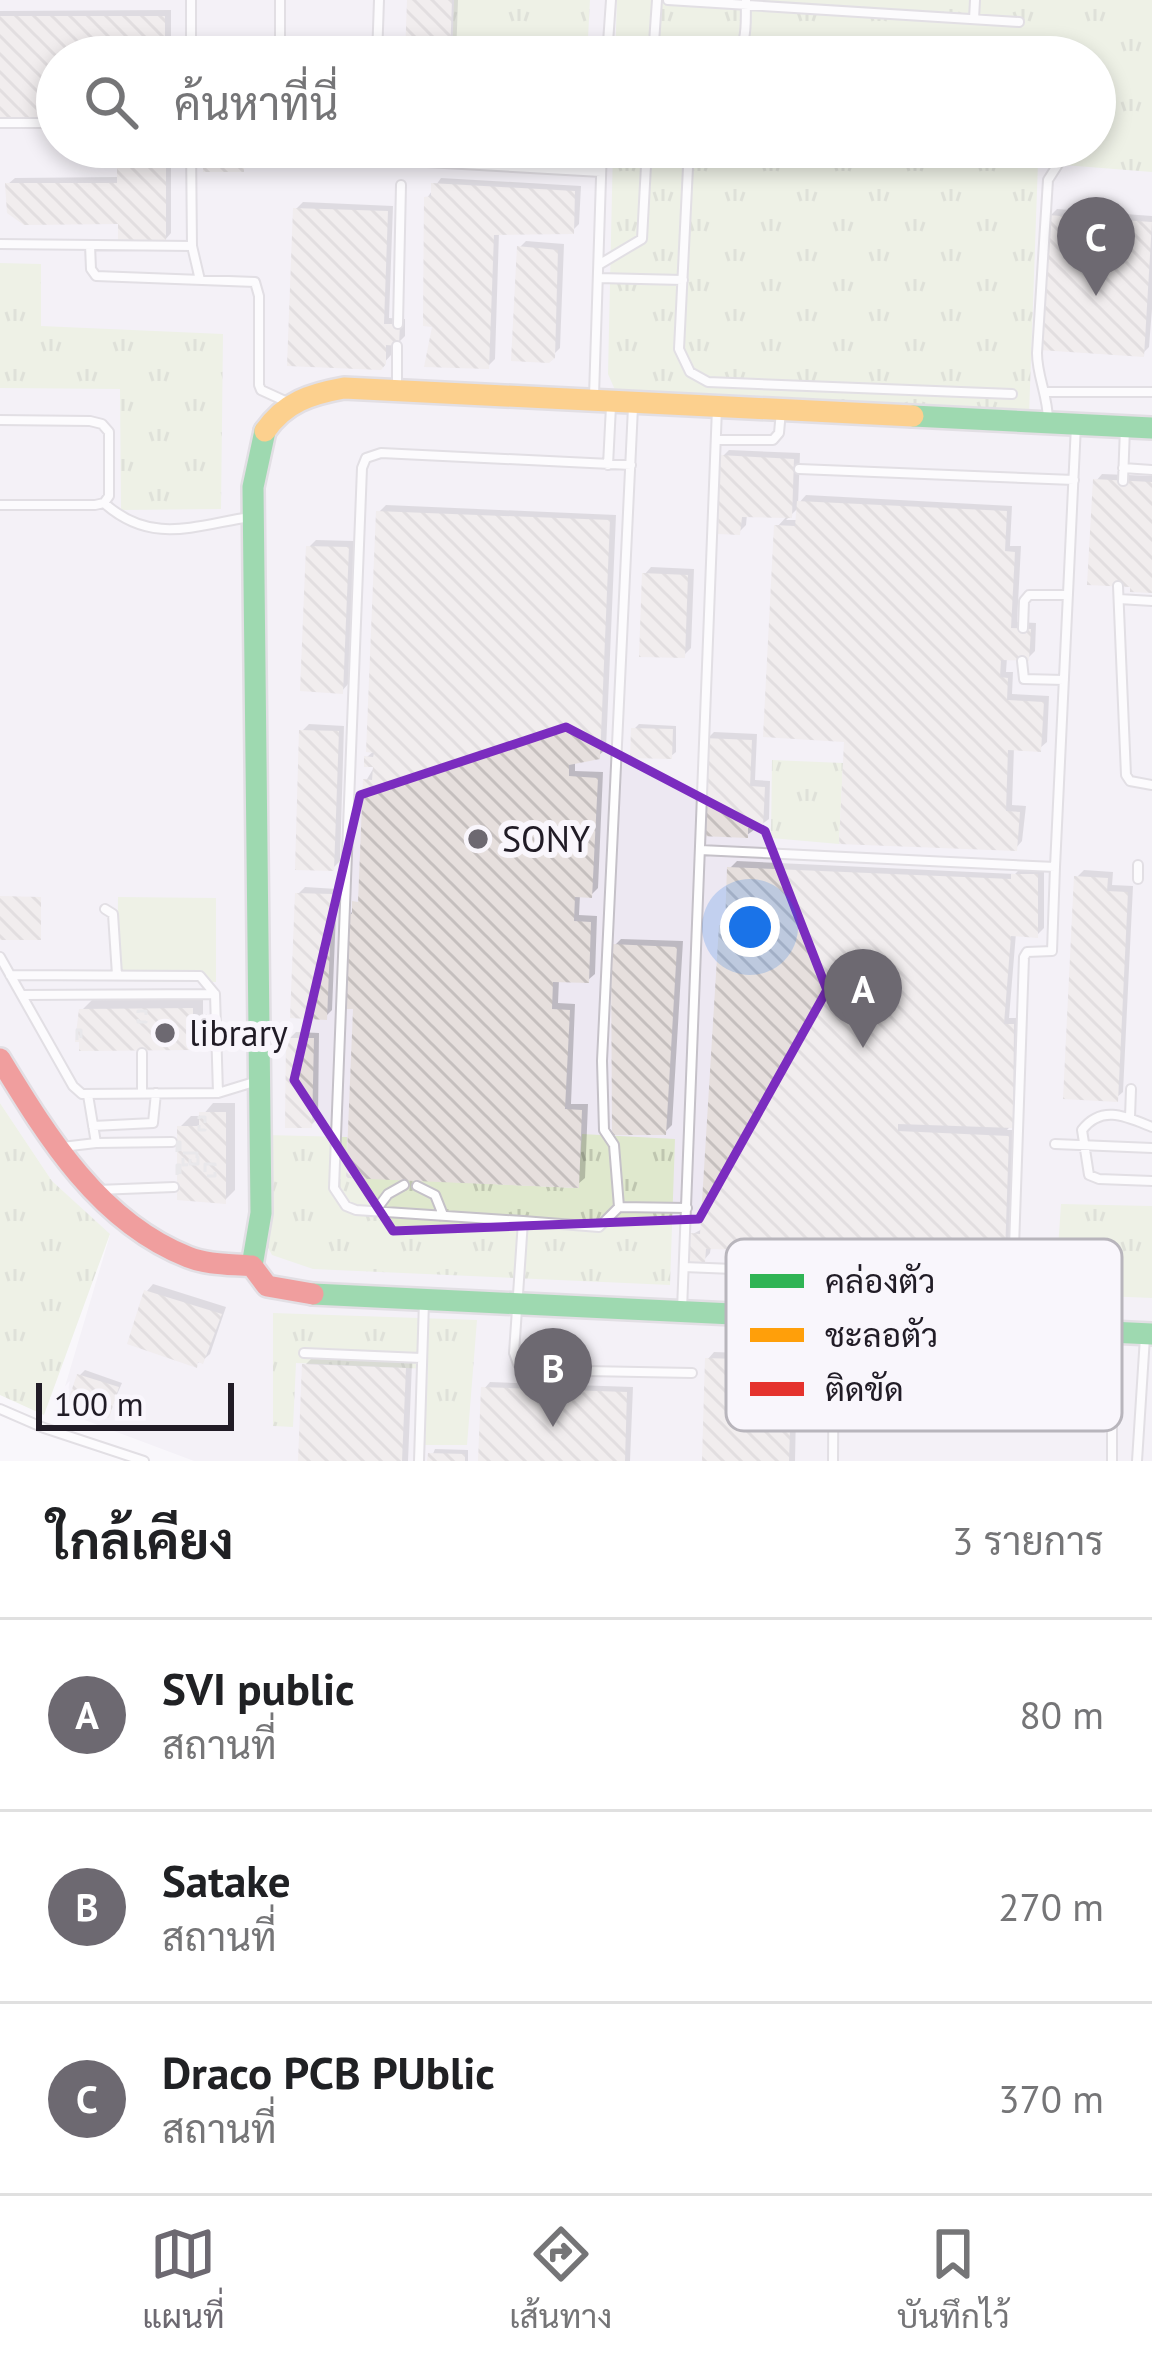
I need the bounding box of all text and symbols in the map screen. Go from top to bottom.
search box [36,36,1116,168]
icon: search [78,69,144,135]
text: ค้นหาที่นี่ [174,74,338,132]
pin: C [1057,197,1135,296]
place label: SONY [502,815,590,862]
marker: SONY [465,826,491,852]
your location [720,897,780,957]
pin: A [824,949,902,1048]
place label: library [189,1009,288,1056]
marker: library [152,1020,178,1046]
legend [726,1239,1122,1431]
text: คล่องตัว [825,1259,935,1302]
text: ชะลอตัว [825,1313,938,1356]
pin: B [514,1328,592,1427]
text: ติดขัด [825,1367,904,1410]
scale bar [36,1377,234,1430]
text: 100 m [54,1382,144,1425]
text: ใกล้เคียง [48,1507,234,1573]
text: 3 รายการ [952,1515,1104,1566]
text: SVI public [162,1659,355,1717]
text: A [75,1689,99,1740]
text: 80 m [1019,1689,1104,1740]
text: สถานที่ [162,1719,277,1770]
text: Satake [162,1851,291,1909]
text: B [75,1881,99,1932]
text: 270 m [998,1881,1104,1932]
text: สถานที่ [162,1911,277,1962]
text: Draco PCB PUblic [162,2043,495,2101]
text: C [76,2073,98,2124]
text: 370 m [998,2073,1104,2124]
text: สถานที่ [162,2103,277,2154]
tab: แผนที่ [142,2221,225,2337]
tab: เส้นทาง [509,2221,612,2337]
tab: บันทึกไว้ [897,2221,1010,2337]

